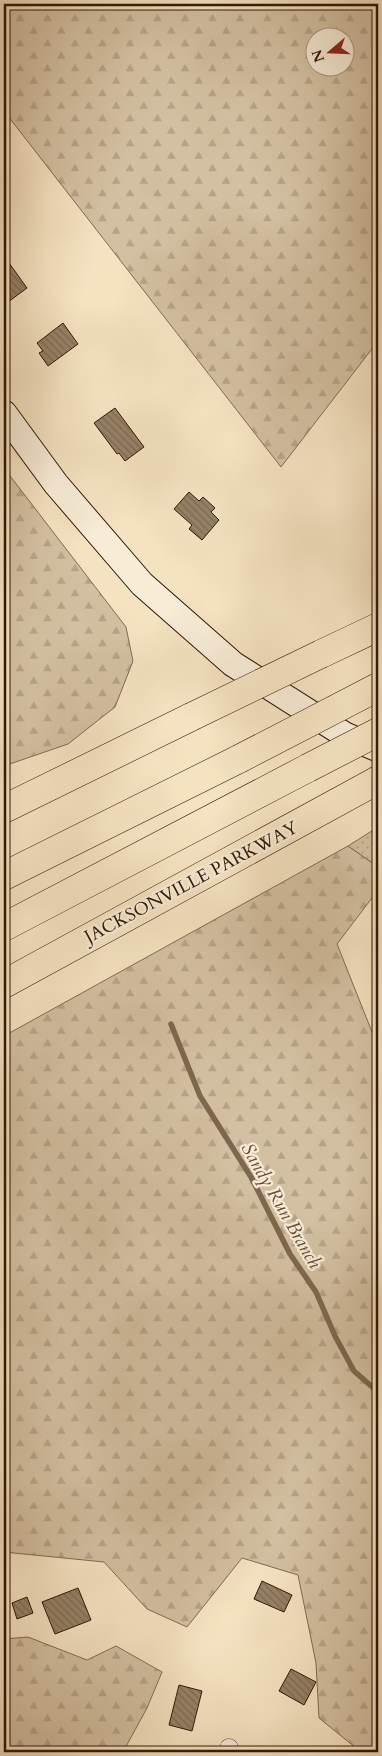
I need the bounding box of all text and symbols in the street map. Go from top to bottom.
north arrow [304,28,354,78]
text: N [307,47,329,65]
street label: JACKSONVILLE PARKWAY [77,815,303,951]
water label: Sandy Run Branch [235,1138,328,1273]

